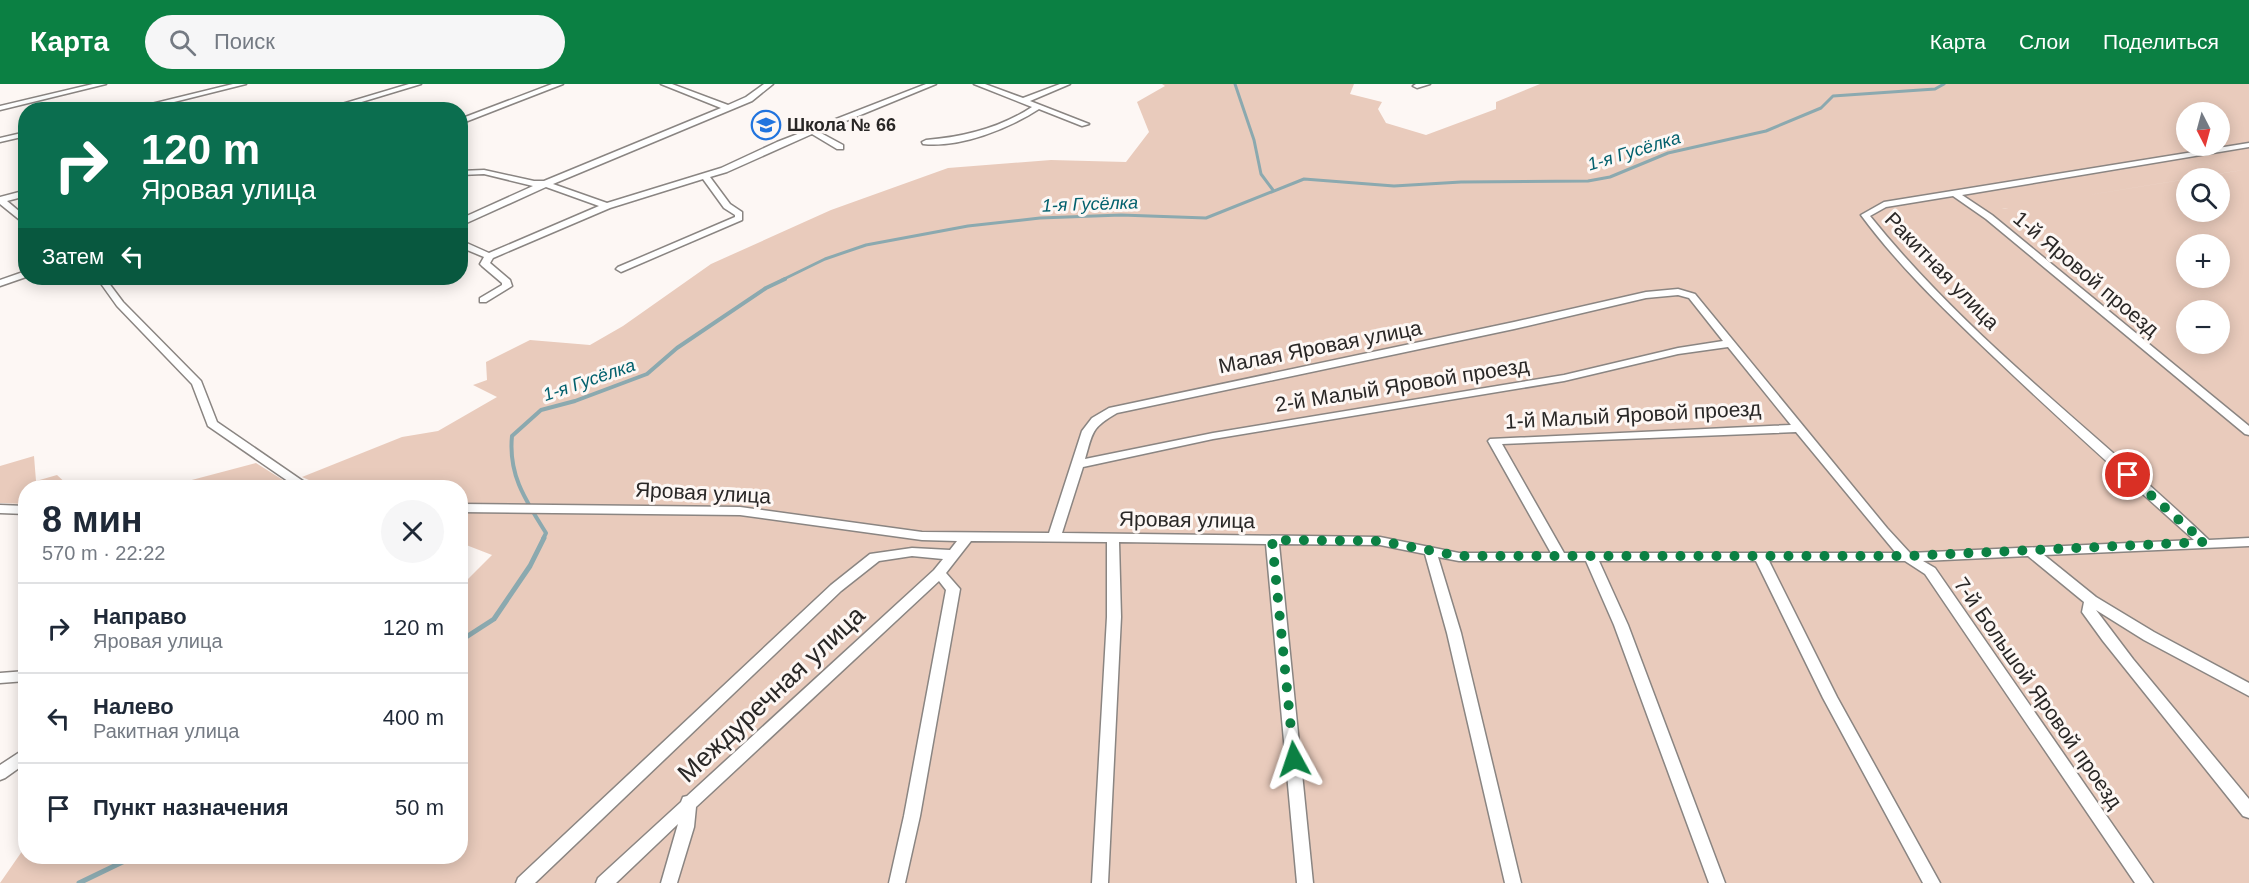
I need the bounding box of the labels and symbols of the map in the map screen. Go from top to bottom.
north arrow [2176,102,2230,156]
school or university icon: Школа № 66 [750,109,782,141]
place label: Школа № 66 [787,115,896,135]
water label: 1-я Гусёлка [1585,127,1683,175]
water label: 1-я Гусёлка [1042,192,1138,216]
street label: 1-й Яровой проезд [2009,206,2164,341]
street label: Ракитная улица [1881,207,2004,334]
street label: Малая Яровая улица [1216,315,1424,378]
street label: 2-й Малый Яровой проезд [1273,353,1530,416]
water label: 1-я Гусёлка [540,355,638,405]
street label: 1-й Малый Яровой проезд [1504,396,1762,433]
pin [2102,449,2153,500]
street label: Яровая улица [634,477,772,508]
street label: Яровая улица [1119,507,1256,532]
street label: 7-й Большой Яровой проезд [1950,573,2127,813]
street label: Междуречная улица [671,599,871,788]
position arrow [1262,727,1326,791]

